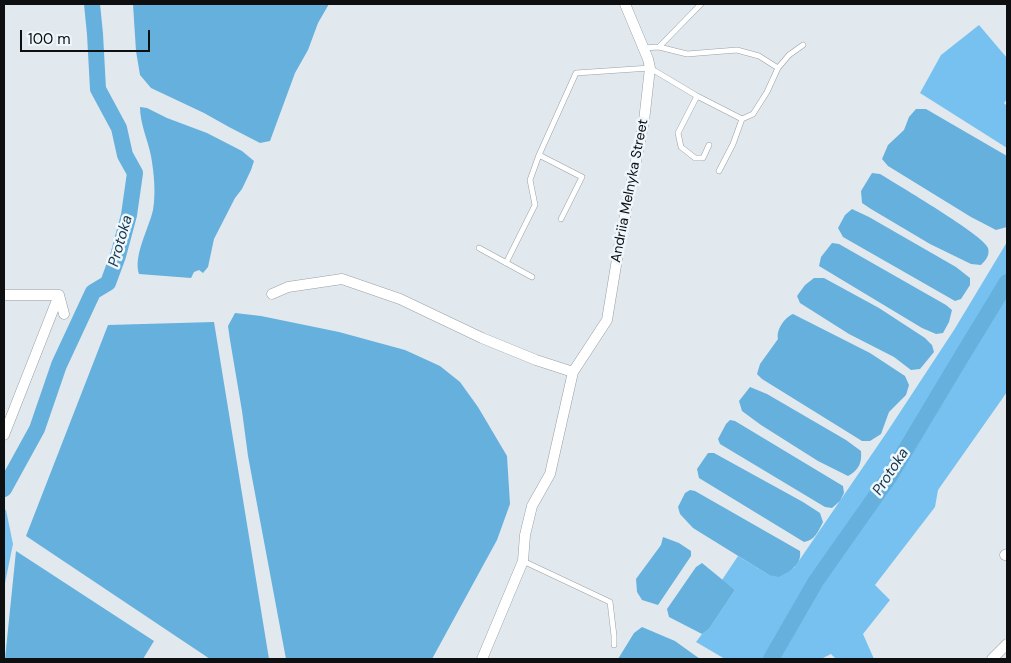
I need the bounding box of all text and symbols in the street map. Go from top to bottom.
scale bar [22,20,152,52]
text: 100 m [28,29,71,49]
street label: Andriia Melnyka Street [608,118,652,264]
water label: Protoka [105,213,137,269]
water label: Protoka [869,445,913,499]

